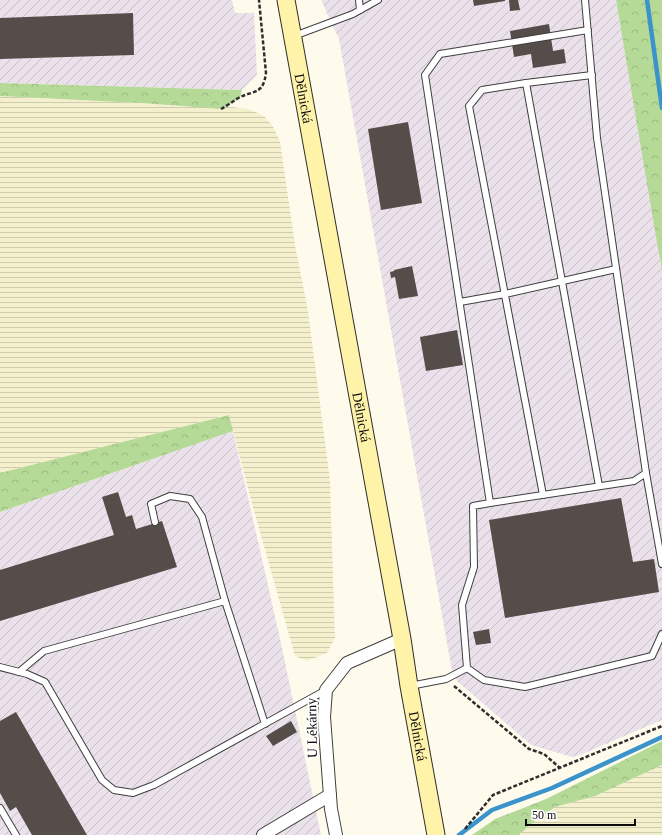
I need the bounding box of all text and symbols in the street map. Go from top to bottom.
street label: Dělnická [292,72,316,125]
street label: Dělnická [350,391,374,444]
street label: U Lékárny [304,698,320,758]
street label: Dělnická [406,710,430,763]
scale bar [526,801,635,827]
text: 50 m [532,808,557,822]

